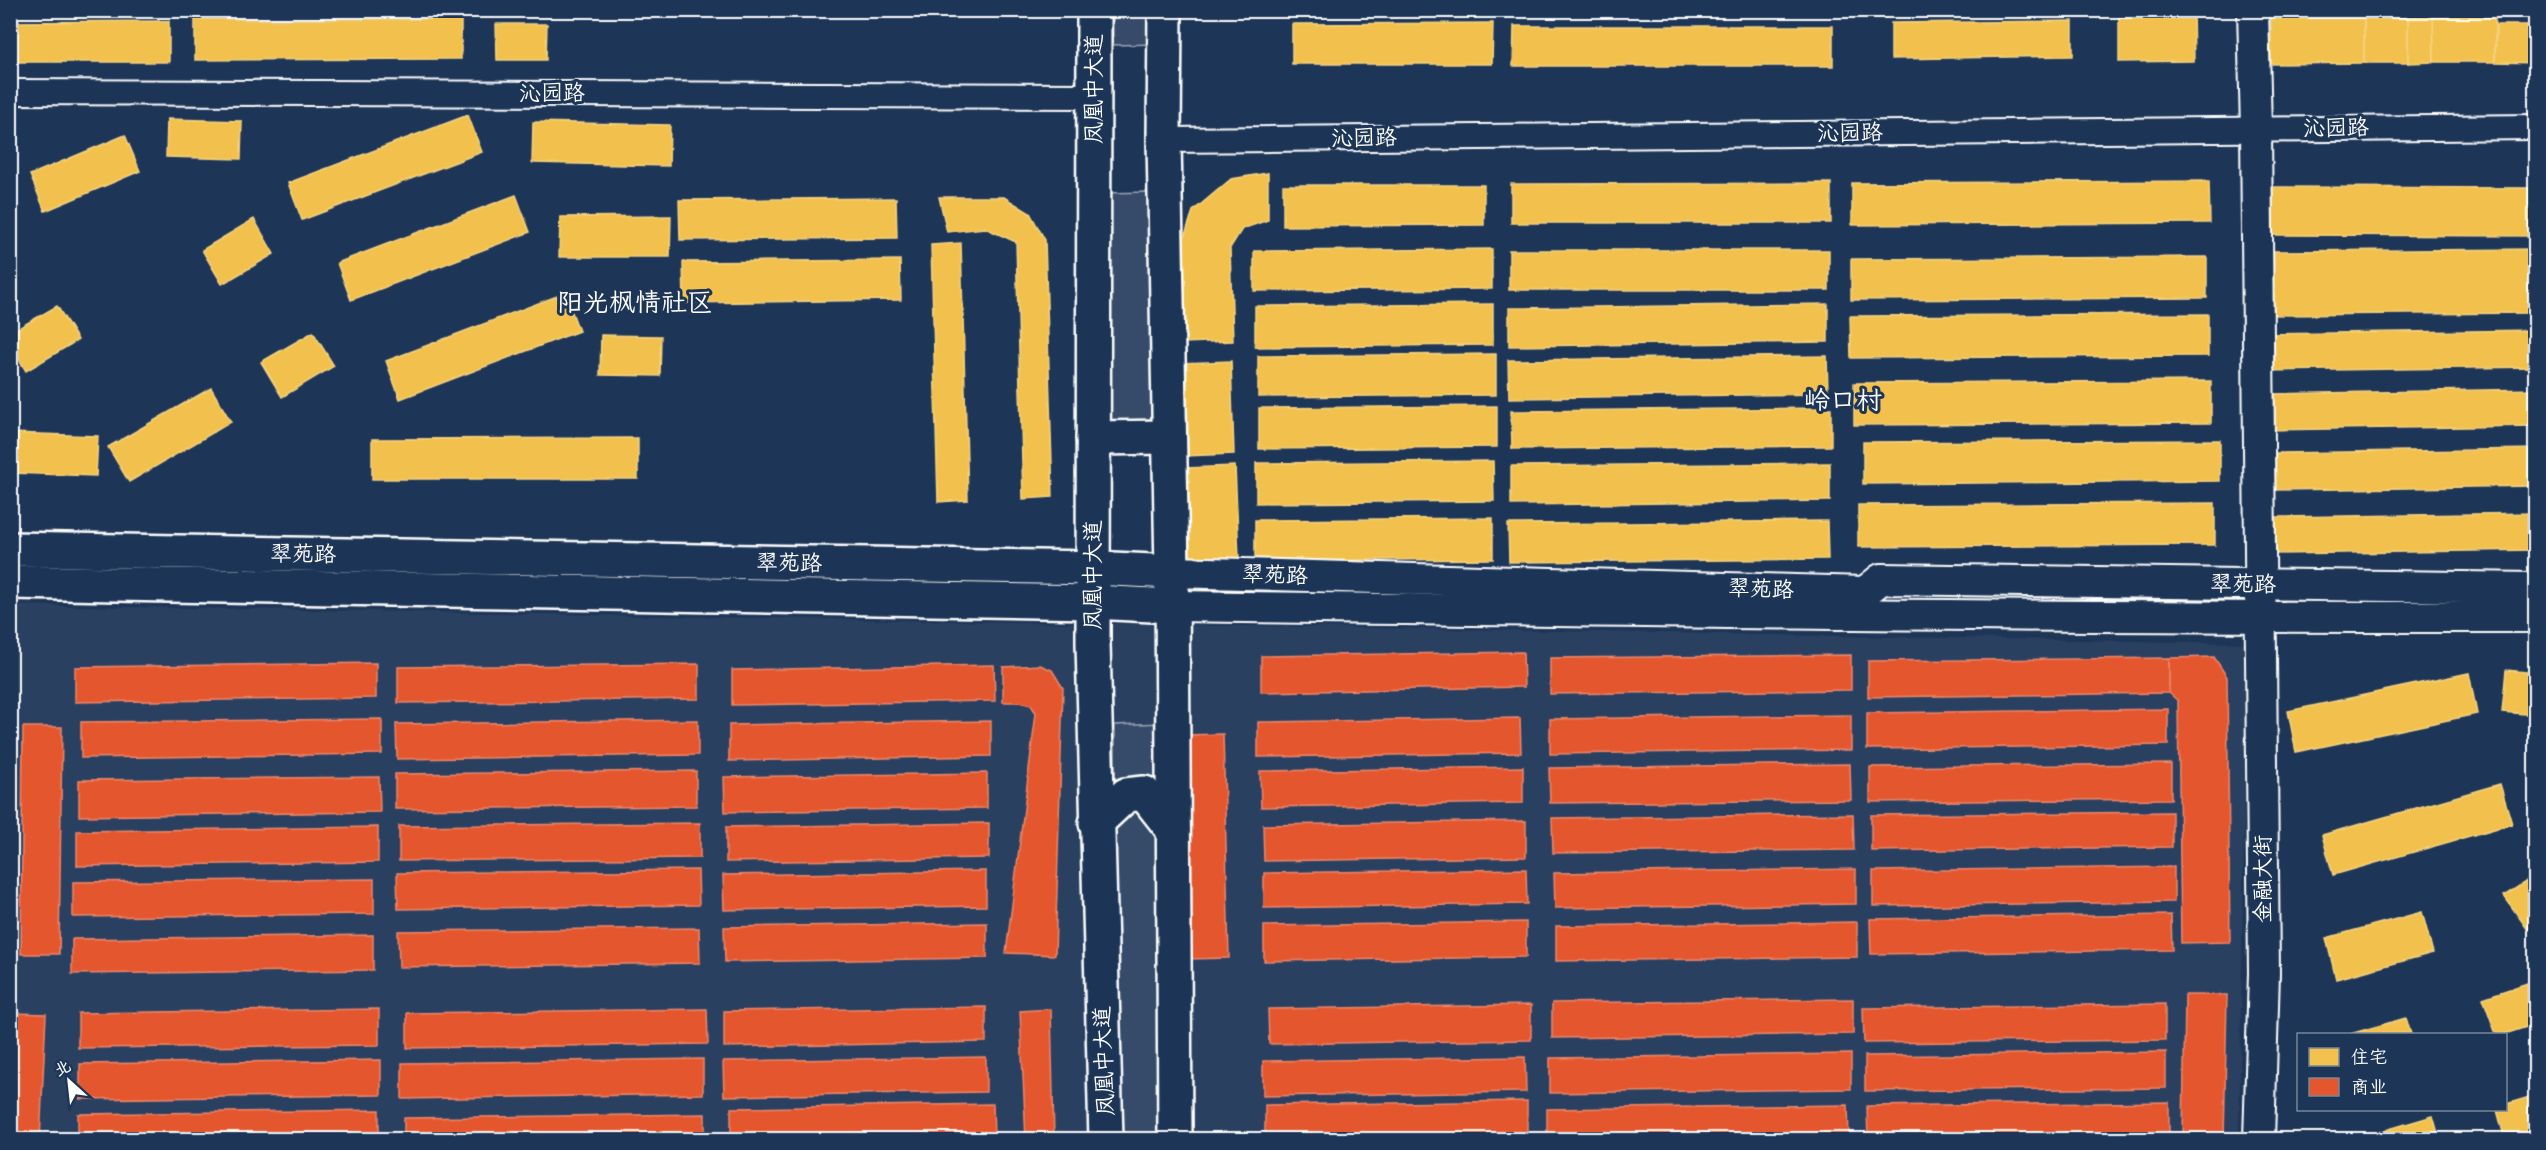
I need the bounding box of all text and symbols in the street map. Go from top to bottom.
street label: 凤凰中大道 [1081,34,1107,144]
street label: 沁园路 [519,80,585,106]
street label: 沁园路 [2303,114,2369,142]
street label: 沁园路 [1817,119,1883,147]
street label: 沁园路 [1331,124,1397,152]
district label: 阳光枫情社区 [557,288,713,318]
district label: 岭口村 [1804,386,1882,416]
street label: 凤凰中大道 [1080,520,1106,630]
street label: 翠苑路 [270,540,336,568]
street label: 翠苑路 [756,549,822,577]
street label: 翠苑路 [1242,561,1308,589]
street label: 翠苑路 [2210,570,2276,598]
street label: 翠苑路 [1728,575,1794,603]
street label: 金融大街 [2250,835,2276,923]
street label: 凤凰中大道 [1089,1006,1119,1116]
legend [2297,1033,2507,1111]
text: 住宅 [2351,1047,2387,1068]
north arrow [39,1051,99,1111]
text: 北 [51,1057,74,1080]
text: 商业 [2351,1077,2387,1098]

